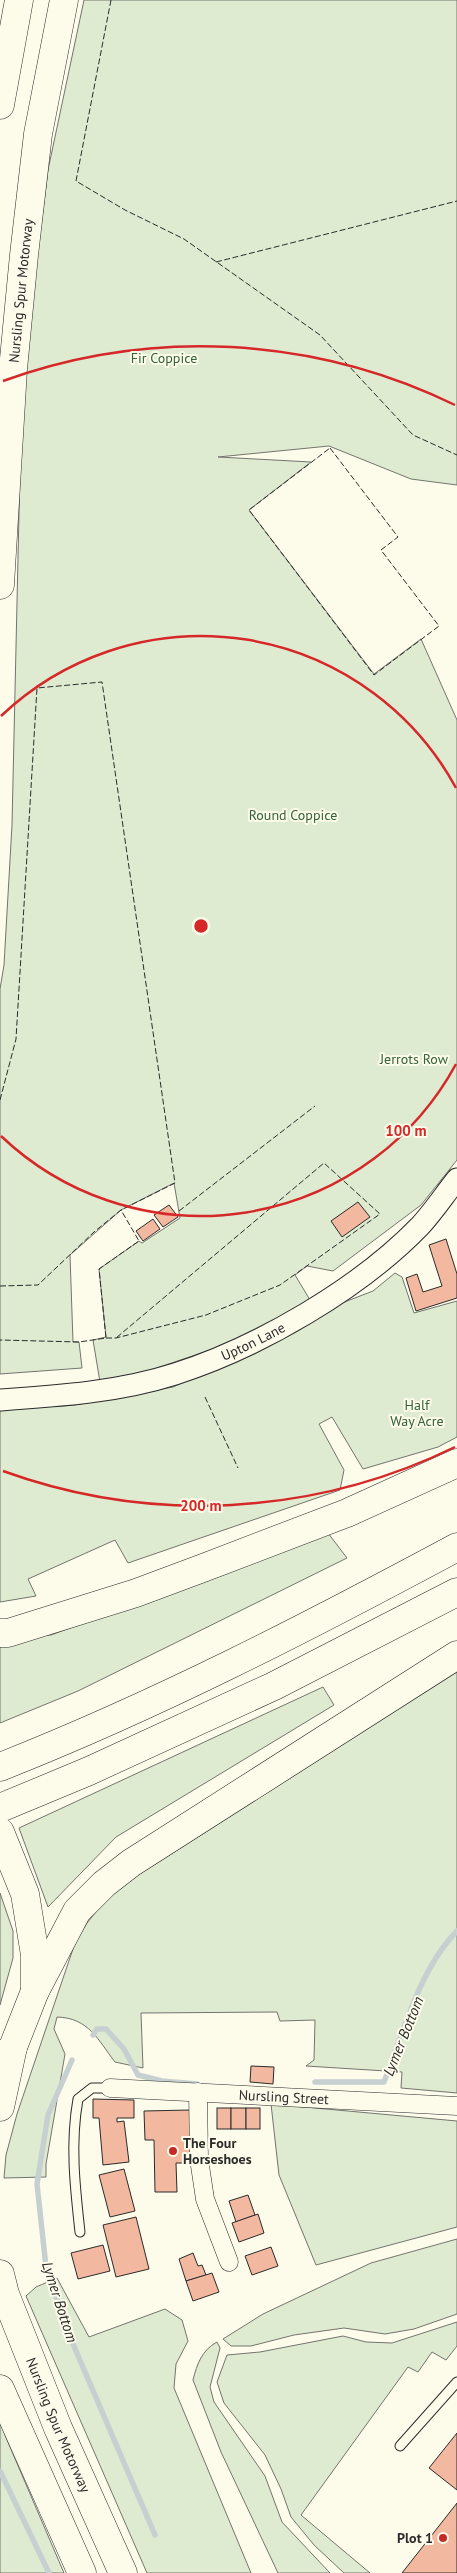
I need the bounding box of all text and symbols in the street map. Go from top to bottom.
street label: Nursling Spur Motorway [5,217,37,364]
park label: Fir Coppice [131,349,197,367]
park label: Round Coppice [249,806,337,824]
centre of rings [192,917,210,935]
park label: Jerrots Row [379,1050,449,1068]
text: 100 m [385,1121,427,1140]
street label: Upton Lane [218,1318,288,1365]
park label: Half Way Acre [390,1396,444,1430]
text: 200 m [180,1496,222,1515]
water label: Lymer Bottom [378,1994,428,2078]
street label: Nursling Street [238,2086,330,2108]
place label: The Four Horseshoes [183,2134,252,2168]
marker: The Four Horseshoes [167,2145,179,2157]
water label: Lymer Bottom [38,2259,82,2345]
street label: Nursling Spur Motorway [22,2355,95,2496]
place label: Plot 1 [397,2529,433,2547]
marker: Plot 1 [437,2532,449,2544]

